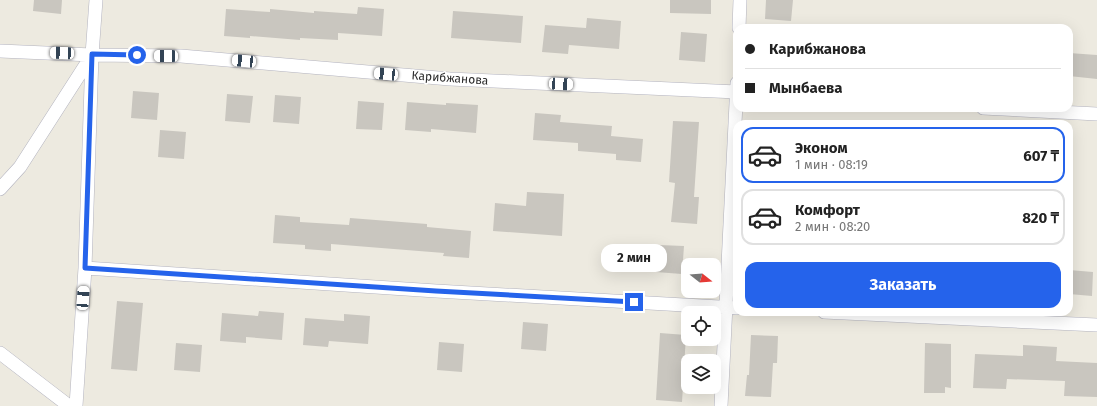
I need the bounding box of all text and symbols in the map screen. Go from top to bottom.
text: Карибжанова [769,40,866,58]
route start [128,46,146,64]
car [50,47,74,59]
car [154,50,178,62]
car [232,54,256,68]
car [374,67,398,81]
street label: Карибжанова [411,68,489,88]
car [549,77,573,91]
text: Мынбаева [769,79,842,97]
icon: car [747,137,783,173]
text: Эконом [795,139,848,157]
text: 607 ₸ [1023,147,1059,165]
text: 1 мин · 08:19 [795,157,868,172]
icon: car [747,199,783,235]
text: Комфорт [795,201,860,219]
text: 820 ₸ [1022,209,1059,227]
text: 2 мин · 08:20 [795,219,870,234]
callout: 2 мин [601,244,667,272]
text: 2 мин [617,250,651,265]
north arrow [681,258,721,298]
map controls [681,258,721,394]
button: Заказать [745,262,1061,308]
car [76,286,90,310]
route end [625,293,643,311]
button: locate [681,306,721,346]
button: layers [681,354,721,394]

